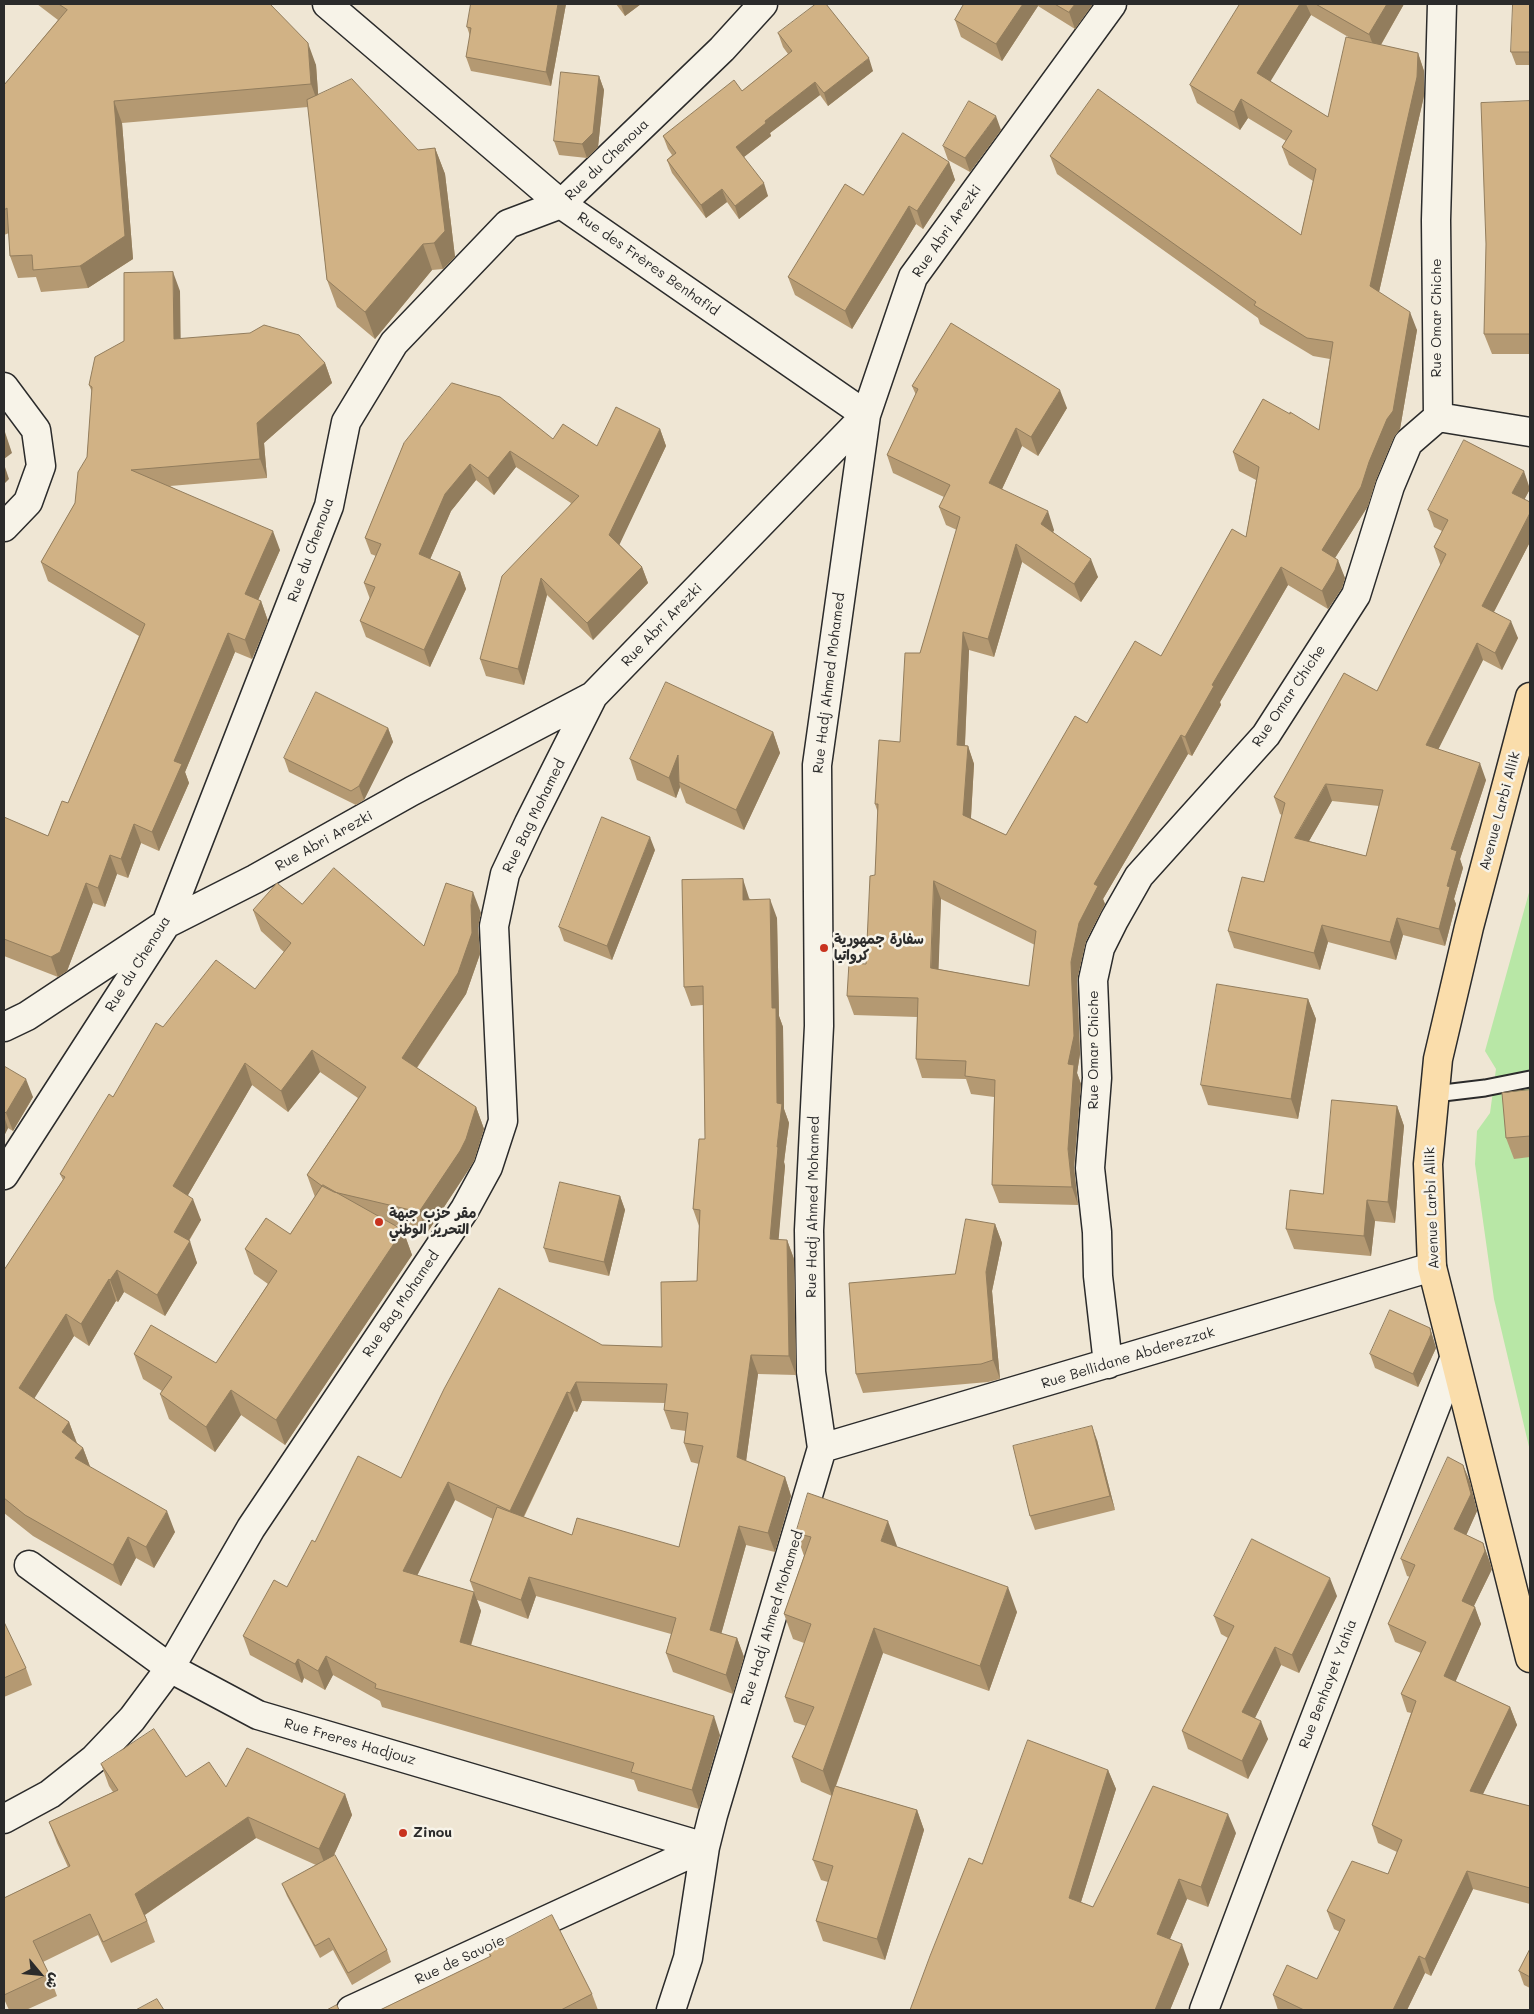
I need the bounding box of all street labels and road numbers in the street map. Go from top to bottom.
street label: Rue du Chenoua [562,116,652,204]
street label: Rue Abri Arezki [909,182,985,280]
street label: Rue des Frères Benhafid [574,209,722,319]
street label: Rue Omar Chiche [1429,258,1445,378]
street label: Rue du Chenoua [284,496,338,604]
street label: Rue Abri Arezki [618,580,706,670]
street label: Rue Hadj Ahmed Mohamed [810,592,848,774]
street label: Rue Omar Chiche [1249,642,1329,750]
street label: Avenue Larbi Allik [1476,750,1524,872]
street label: Rue Bag Mohamed [499,756,569,876]
street label: Rue Abri Arezki [272,807,376,875]
street label: Rue du Chenoua [102,913,174,1015]
street label: Rue Omar Chiche [1086,990,1102,1110]
street label: Rue Hadj Ahmed Mohamed [803,1116,823,1298]
street label: Avenue Larbi Allik [1421,1147,1443,1269]
street label: Rue Bag Mohamed [359,1248,443,1360]
street label: Rue Bellidane Abderezzak [1039,1324,1217,1392]
street label: Rue Hadj Ahmed Mohamed [737,1528,807,1708]
street label: Rue Benhayet Yahia [1296,1617,1360,1751]
street label: Rue Freres Hadjouz [282,1715,418,1769]
street label: Rue de Savoie [412,1932,508,1988]

